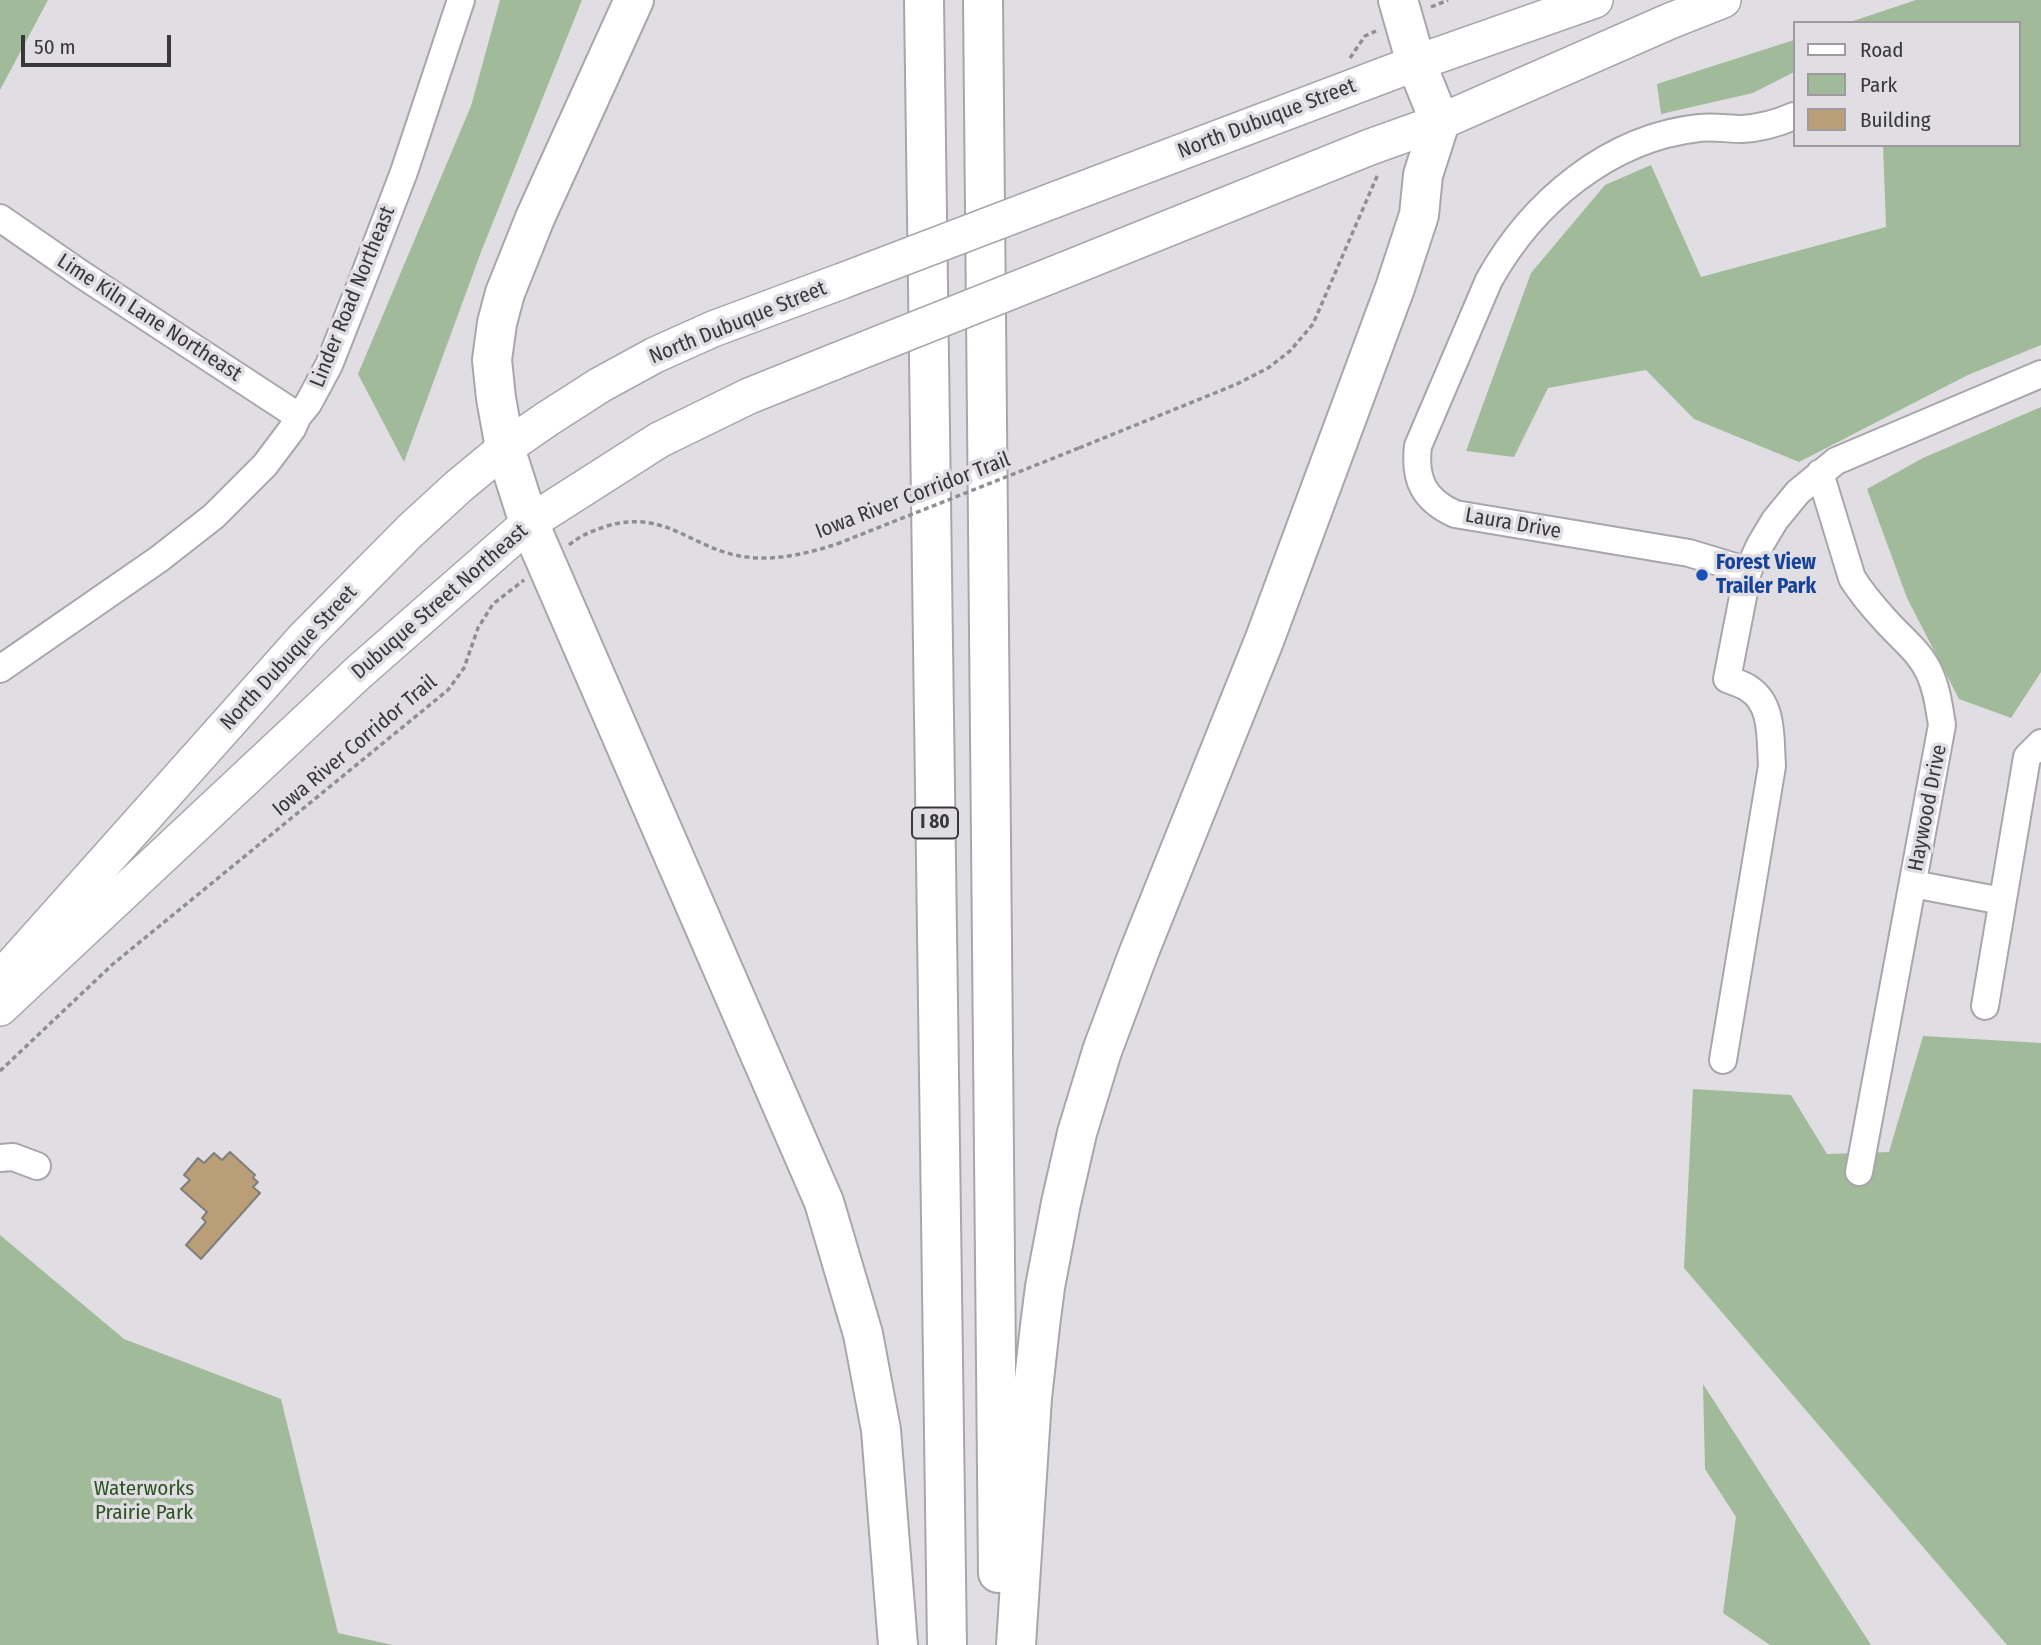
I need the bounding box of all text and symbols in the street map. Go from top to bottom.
scale bar [24,21,175,65]
legend [1792,21,2020,147]
text: 50 m [34,34,76,60]
text: Road [1860,37,1904,63]
text: Park [1860,72,1897,98]
street label: North Dubuque Street [1174,73,1360,165]
text: Building [1860,107,1931,133]
street label: Linder Road Northeast [305,203,401,391]
street label: Lime Kiln Lane Northeast [52,249,246,387]
street label: North Dubuque Street [646,276,830,370]
street label: Iowa River Corridor Trail [812,447,1014,545]
street label: Laura Drive [1463,503,1563,545]
street label: Dubuque Street Northeast [347,519,533,685]
place label: Forest View Trailer Park [1716,550,1816,600]
marker: Forest View Trailer Park [1694,567,1710,583]
street label: North Dubuque Street [216,580,362,736]
street label: Iowa River Corridor Trail [268,670,442,822]
street label: Haywood Drive [1903,742,1953,874]
road number: I 80 [912,808,958,838]
park label: Waterworks Prairie Park [94,1476,194,1526]

